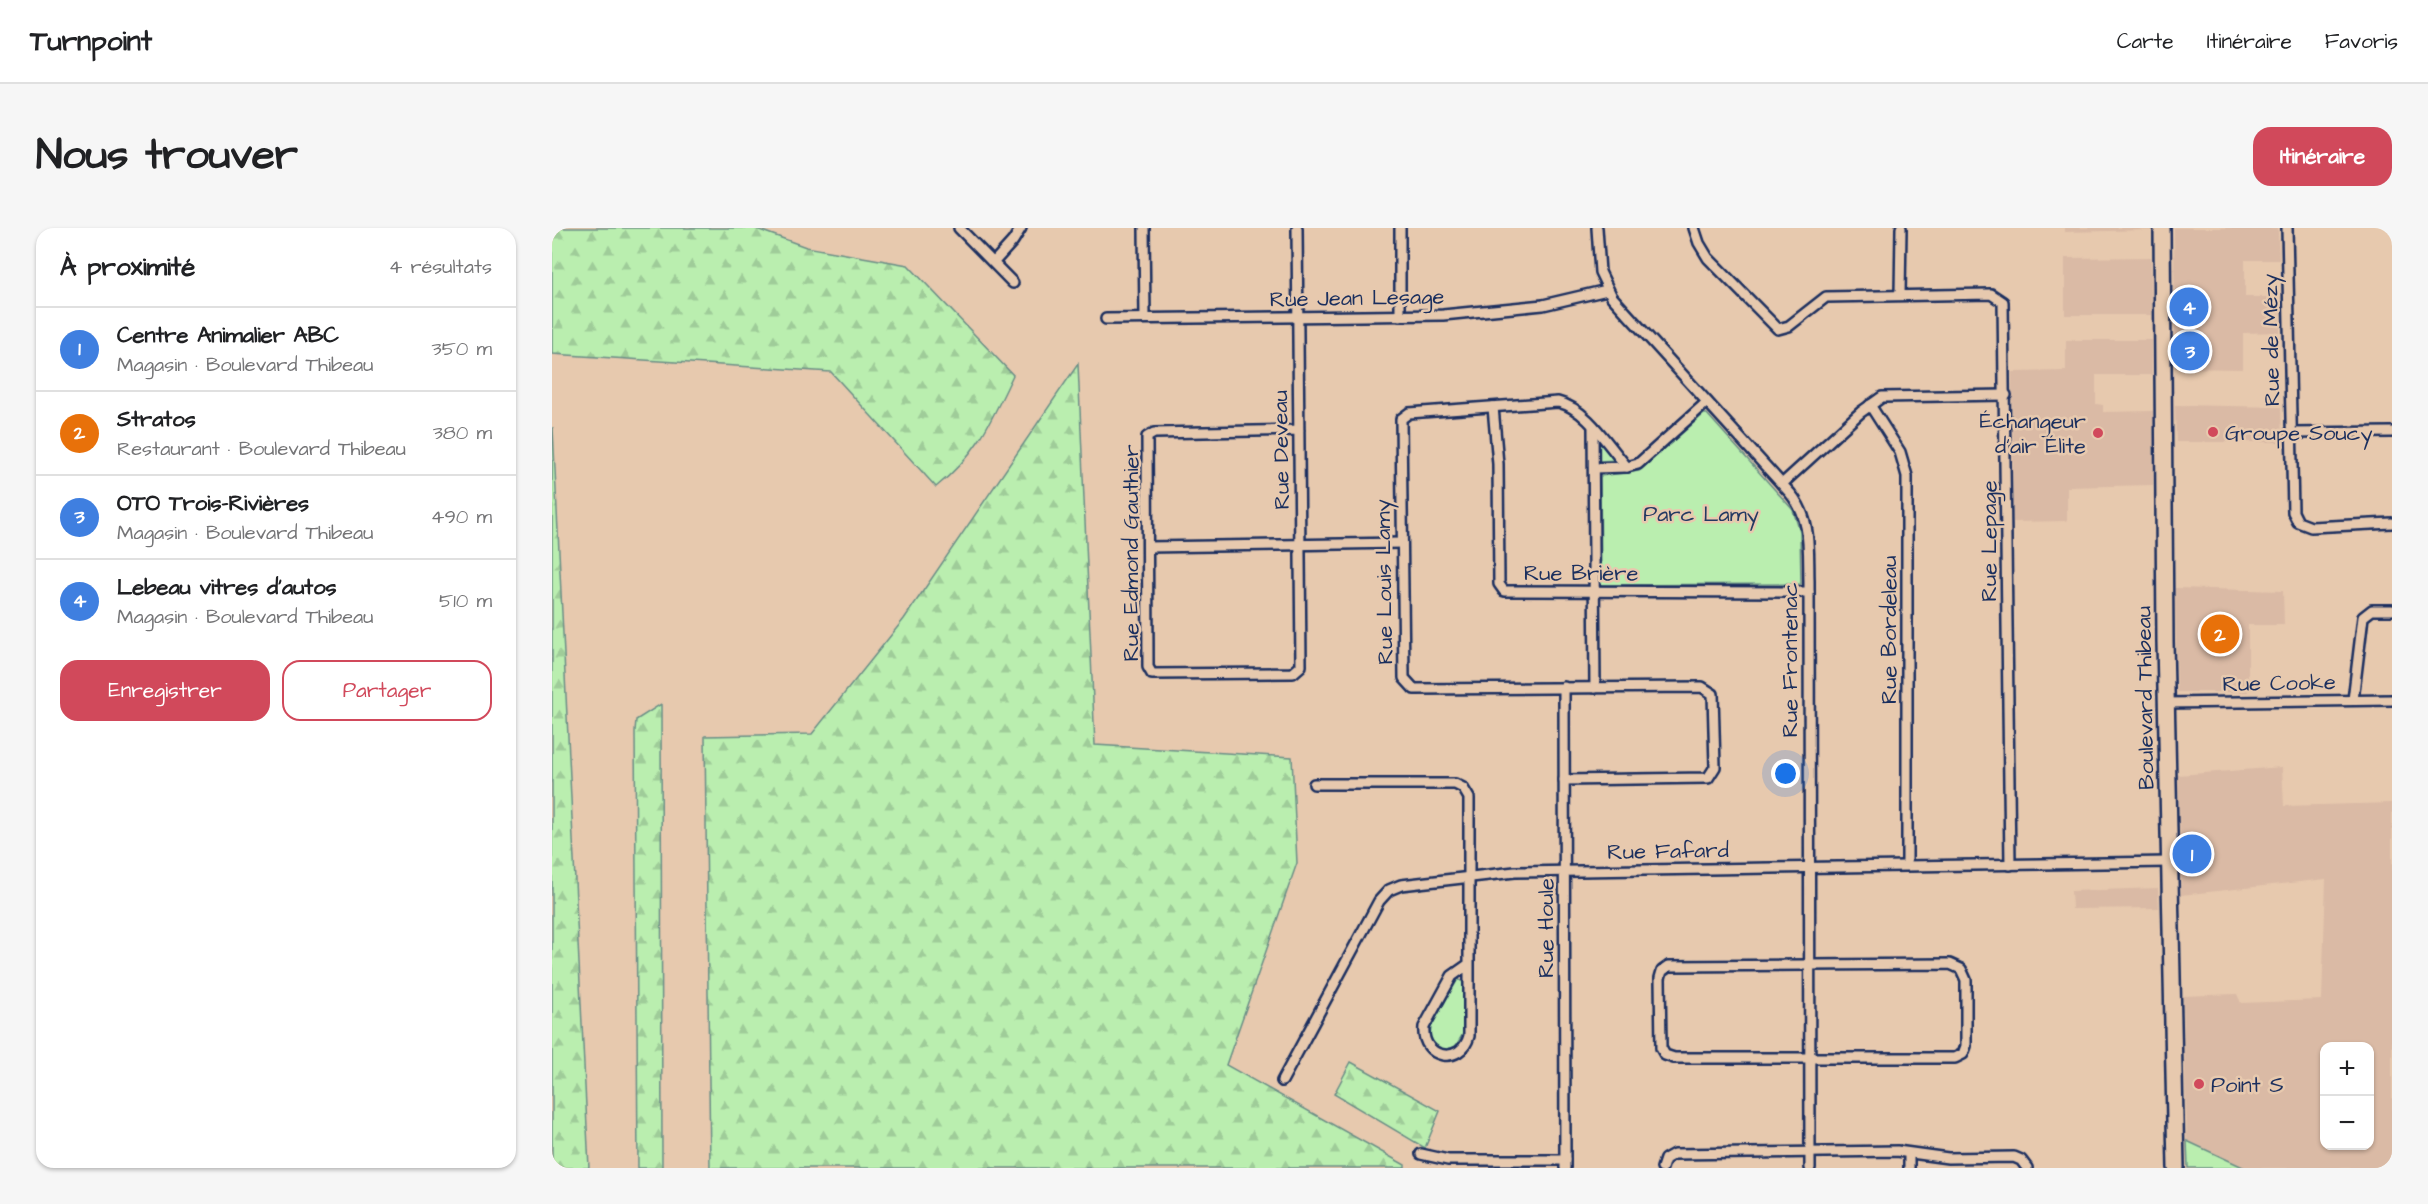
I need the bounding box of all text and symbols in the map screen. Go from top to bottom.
text: Turnpoint [30,22,152,61]
text: Carte [2117,27,2174,56]
text: Itinéraire [2207,27,2292,56]
text: Favoris [2325,27,2398,56]
text: Nous trouver [36,127,298,185]
button: Itinéraire [2253,127,2392,186]
text: À proximité [60,249,195,285]
text: 4 résultats [389,253,492,281]
street label: Rue de Mézy [2255,273,2289,407]
street label: Rue Jean Lesage [1269,281,1445,317]
pin: 4 [2170,284,2208,329]
text: Centre Animalier ABC [117,320,339,351]
pin: 3 [2170,328,2210,374]
text: 1 [78,335,81,363]
text: 350 m [431,335,492,363]
text: Magasin · Boulevard Thibeau [117,351,373,379]
street label: Rue Deveau [1265,390,1298,510]
text: Stratos [117,404,196,435]
place label: Échangeur d'air Élite [1979,406,2086,462]
place label: Groupe Soucy [2225,418,2373,450]
text: 2 [74,419,85,447]
text: 380 m [433,419,492,447]
marker: Groupe Soucy [2206,425,2220,439]
marker: Échangeur d'air Élite [2091,426,2105,440]
text: Restaurant · Boulevard Thibeau [117,435,406,463]
street label: Rue Edmond Gauthier [1116,444,1147,662]
street label: Rue Lepage [1974,480,2006,602]
text: OTO Trois-Rivières [117,488,309,519]
street label: Rue Louis Lamy [1368,499,1402,665]
park label: Parc Lamy [1643,499,1759,531]
text: 3 [74,503,85,531]
text: 490 m [431,503,492,531]
text: Magasin · Boulevard Thibeau [117,519,373,547]
street label: Rue Bordeleau [1874,556,1905,704]
street label: Rue Brière [1524,558,1638,589]
text: Lebeau vitres d'autos [117,572,337,603]
street label: Rue Frontenac [1775,582,1806,738]
text: 4 [73,587,86,615]
text: 510 m [439,587,492,615]
text: Magasin · Boulevard Thibeau [117,603,373,631]
street label: Boulevard Thibeau [2128,606,2163,790]
pin: 2 [2200,612,2240,656]
button: Enregistrer [60,660,270,721]
button: Partager [282,660,492,721]
street label: Rue Cooke [2222,667,2336,700]
your location [1771,759,1800,788]
pin: 1 [2172,832,2212,876]
street label: Rue Fafard [1607,835,1729,868]
street label: Rue Houle [1531,878,1562,978]
map controls [2320,1042,2374,1150]
button: + [2320,1042,2374,1096]
place label: Point S [2211,1070,2284,1101]
marker: Point S [2192,1077,2206,1091]
button: − [2320,1096,2374,1150]

